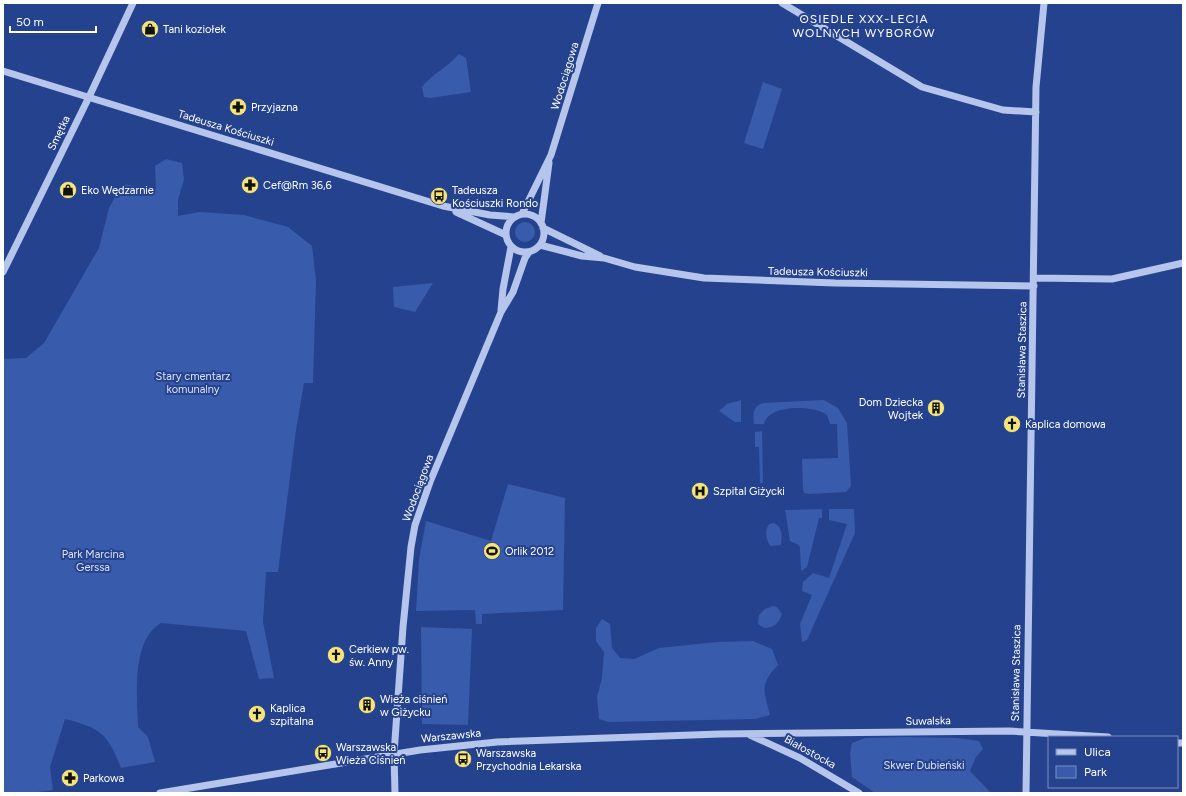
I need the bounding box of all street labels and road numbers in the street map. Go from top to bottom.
street label: Wodociągowa [549,41,581,111]
street label: Tadeusza Kościuszki [176,107,276,149]
street label: Smętka [45,113,73,153]
street label: Tadeusza Kościuszki [768,265,868,279]
street label: Stanisława Staszica [1015,301,1029,399]
street label: Wodociągowa [400,453,436,523]
street label: Stanisława Staszica [1009,624,1023,722]
street label: Suwalska [905,714,951,728]
street label: Warszawska [420,726,482,746]
street label: Białostocka [782,733,838,771]

